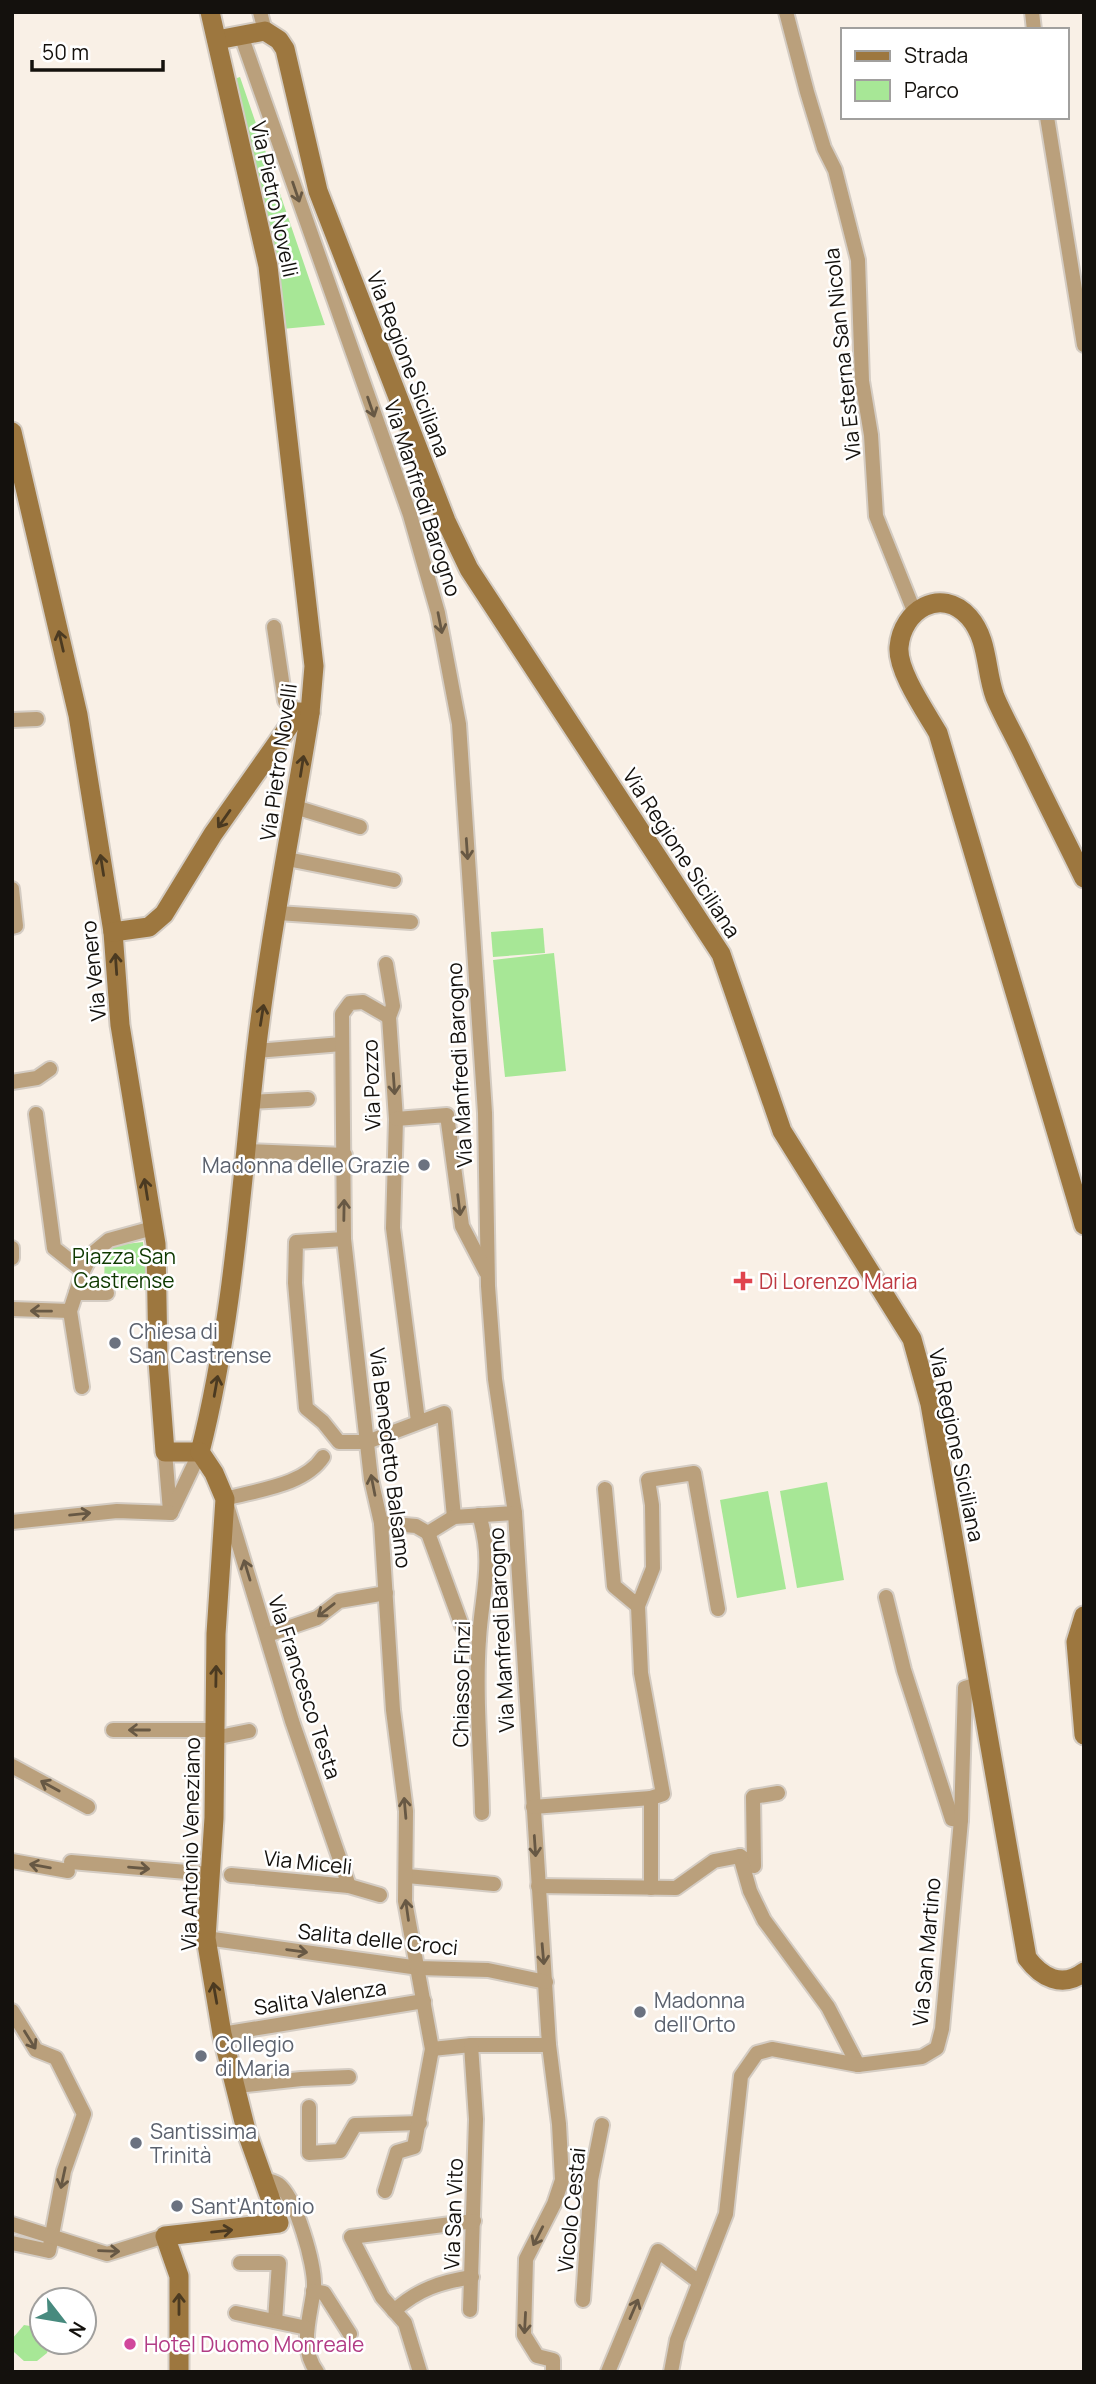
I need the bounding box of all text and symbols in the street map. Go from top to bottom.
scale bar [32,28,163,72]
legend [841,28,1068,119]
text: 50 m [42,38,89,66]
text: Strada [904,41,968,69]
text: Parco [904,76,959,104]
street label: Via Pietro Novelli [245,118,305,280]
one-way arrow [290,181,303,203]
street label: Via Esterna San Nicola [817,247,867,461]
street label: Via Regione Siciliana [361,267,457,461]
one-way arrow [366,395,379,417]
street label: Via Manfredi Barogno [378,396,468,600]
one-way arrow [434,611,448,634]
one-way arrow [53,630,67,653]
street label: Via Pietro Novelli [253,681,303,843]
one-way arrow [295,755,308,778]
street label: Via Regione Siciliana [617,763,747,943]
one-way arrow [217,809,231,828]
one-way arrow [461,837,474,860]
one-way arrow [95,854,108,877]
street label: Via Venero [74,919,112,1023]
one-way arrow [109,953,122,975]
street label: Via Manfredi Barogno [440,962,478,1168]
one-way arrow [256,1004,269,1026]
street label: Via Pozzo [355,1039,387,1131]
one-way arrow [387,1073,400,1096]
place label: Madonna delle Grazie [202,1151,410,1179]
marker: Madonna delle Grazie [416,1157,432,1173]
one-way arrow [139,1178,152,1201]
one-way arrow [452,1193,465,1216]
one-way arrow [337,1199,351,1222]
park label: Piazza San Castrense [72,1242,176,1294]
place label: Di Lorenzo Maria [759,1267,918,1295]
marker: Di Lorenzo Maria [733,1271,753,1291]
one-way arrow [30,1304,53,1317]
place label: Chiesa di San Castrense [129,1317,272,1369]
marker: Chiesa di San Castrense [107,1335,123,1351]
street label: Via Benedetto Balsamo [364,1346,418,1570]
street label: Via Regione Siciliana [923,1346,991,1544]
one-way arrow [210,1375,223,1398]
one-way arrow [366,1474,379,1497]
one-way arrow [68,1508,91,1521]
street label: Via Manfredi Barogno [482,1527,520,1733]
one-way arrow [239,1559,252,1581]
street label: Via Francesco Testa [262,1592,348,1782]
one-way arrow [317,1603,335,1618]
street label: Chiasso Finzi [446,1620,476,1748]
one-way arrow [209,1665,223,1688]
one-way arrow [128,1723,151,1737]
street label: Via Antonio Veneziano [174,1737,206,1951]
one-way arrow [41,1779,61,1793]
one-way arrow [398,1797,411,1820]
one-way arrow [529,1835,542,1857]
street label: Via Miceli [262,1843,354,1881]
one-way arrow [29,1858,52,1872]
one-way arrow [127,1862,150,1875]
street label: Via San Martino [906,1876,946,2028]
one-way arrow [400,1899,413,1922]
street label: Salita delle Croci [297,1917,459,1961]
one-way arrow [537,1942,550,1964]
one-way arrow [286,1945,308,1958]
street label: Salita Valenza [252,1973,388,2021]
one-way arrow [208,1982,221,2005]
place label: Madonna dell'Orto [654,1986,745,2038]
marker: Madonna dell'Orto [632,2004,648,2020]
one-way arrow [22,2030,37,2049]
place label: Collegio di Maria [215,2030,294,2082]
marker: Collegio di Maria [193,2048,209,2064]
place label: Santissima Trinità [150,2117,257,2169]
marker: Santissima Trinità [128,2135,144,2151]
street label: Vicolo Cestai [551,2146,591,2274]
street label: Via San Vito [437,2158,469,2270]
one-way arrow [56,2167,69,2189]
place label: Sant'Antonio [191,2192,314,2220]
marker: Sant'Antonio [169,2198,185,2214]
one-way arrow [211,2225,233,2238]
one-way arrow [531,2225,544,2246]
one-way arrow [97,2245,120,2258]
north arrow [28,2286,98,2356]
one-way arrow [172,2292,186,2315]
one-way arrow [628,2298,641,2320]
one-way arrow [519,2311,532,2334]
text: N [63,2317,92,2342]
place label: Hotel Duomo Monreale [144,2330,364,2358]
marker: Hotel Duomo Monreale [122,2336,138,2352]

